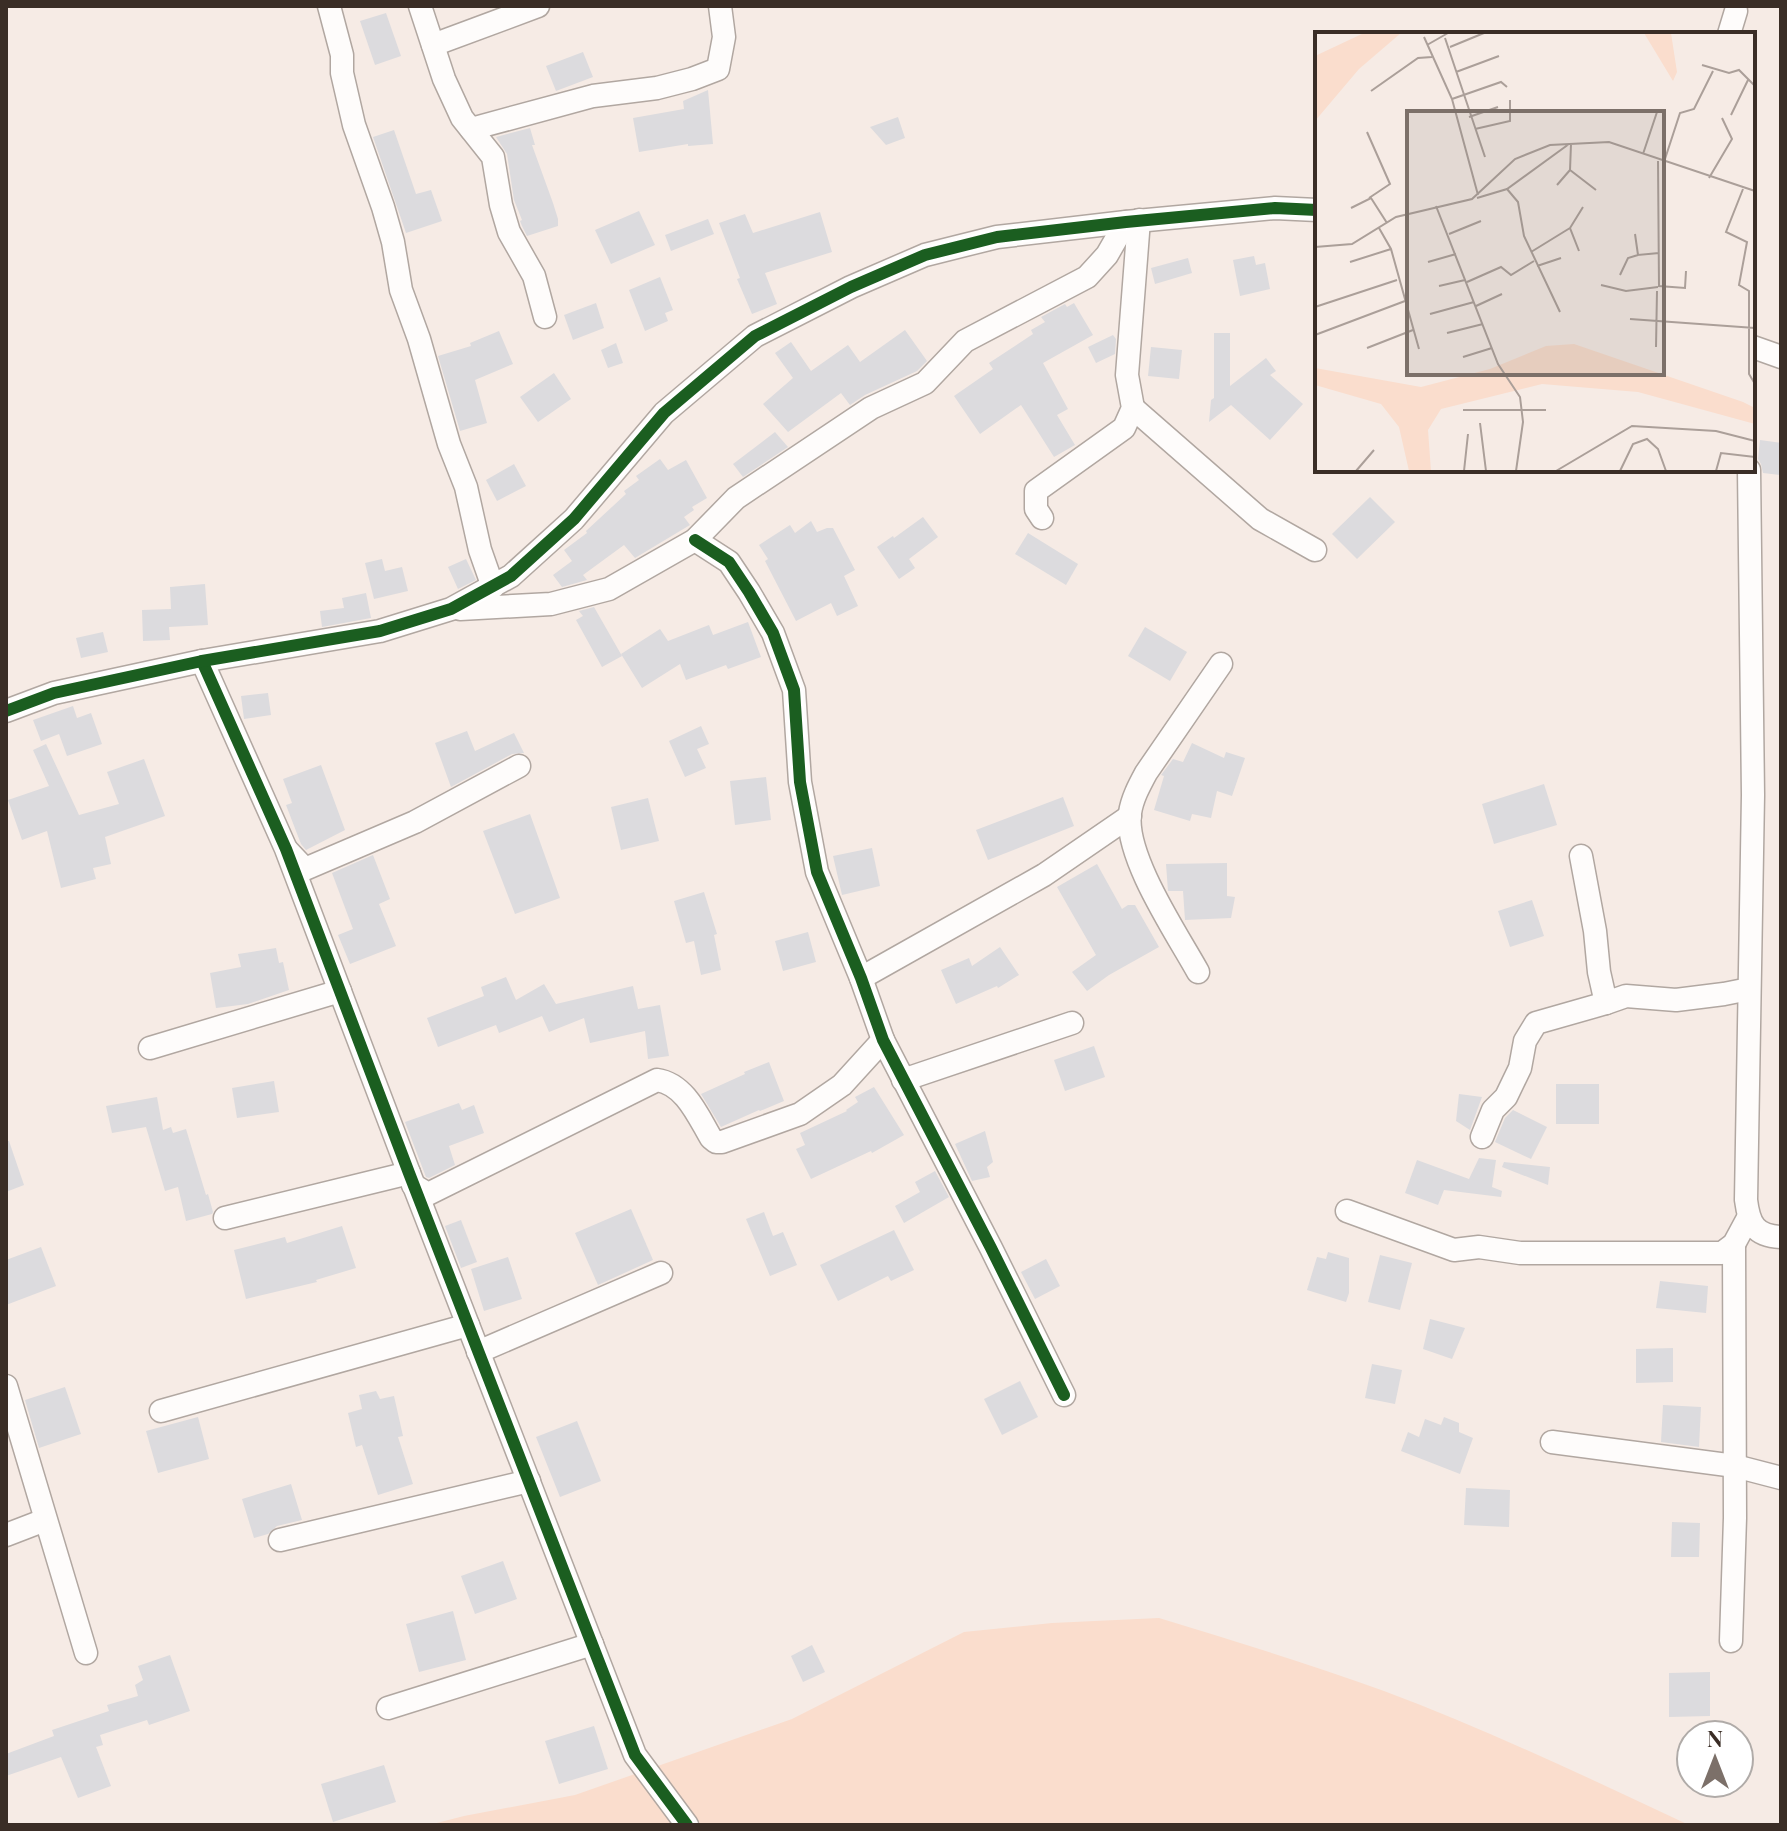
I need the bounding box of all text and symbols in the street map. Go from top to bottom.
inset map [1315,32,1755,472]
north arrow [1675,1719,1755,1799]
text: N [1707,1723,1723,1753]

